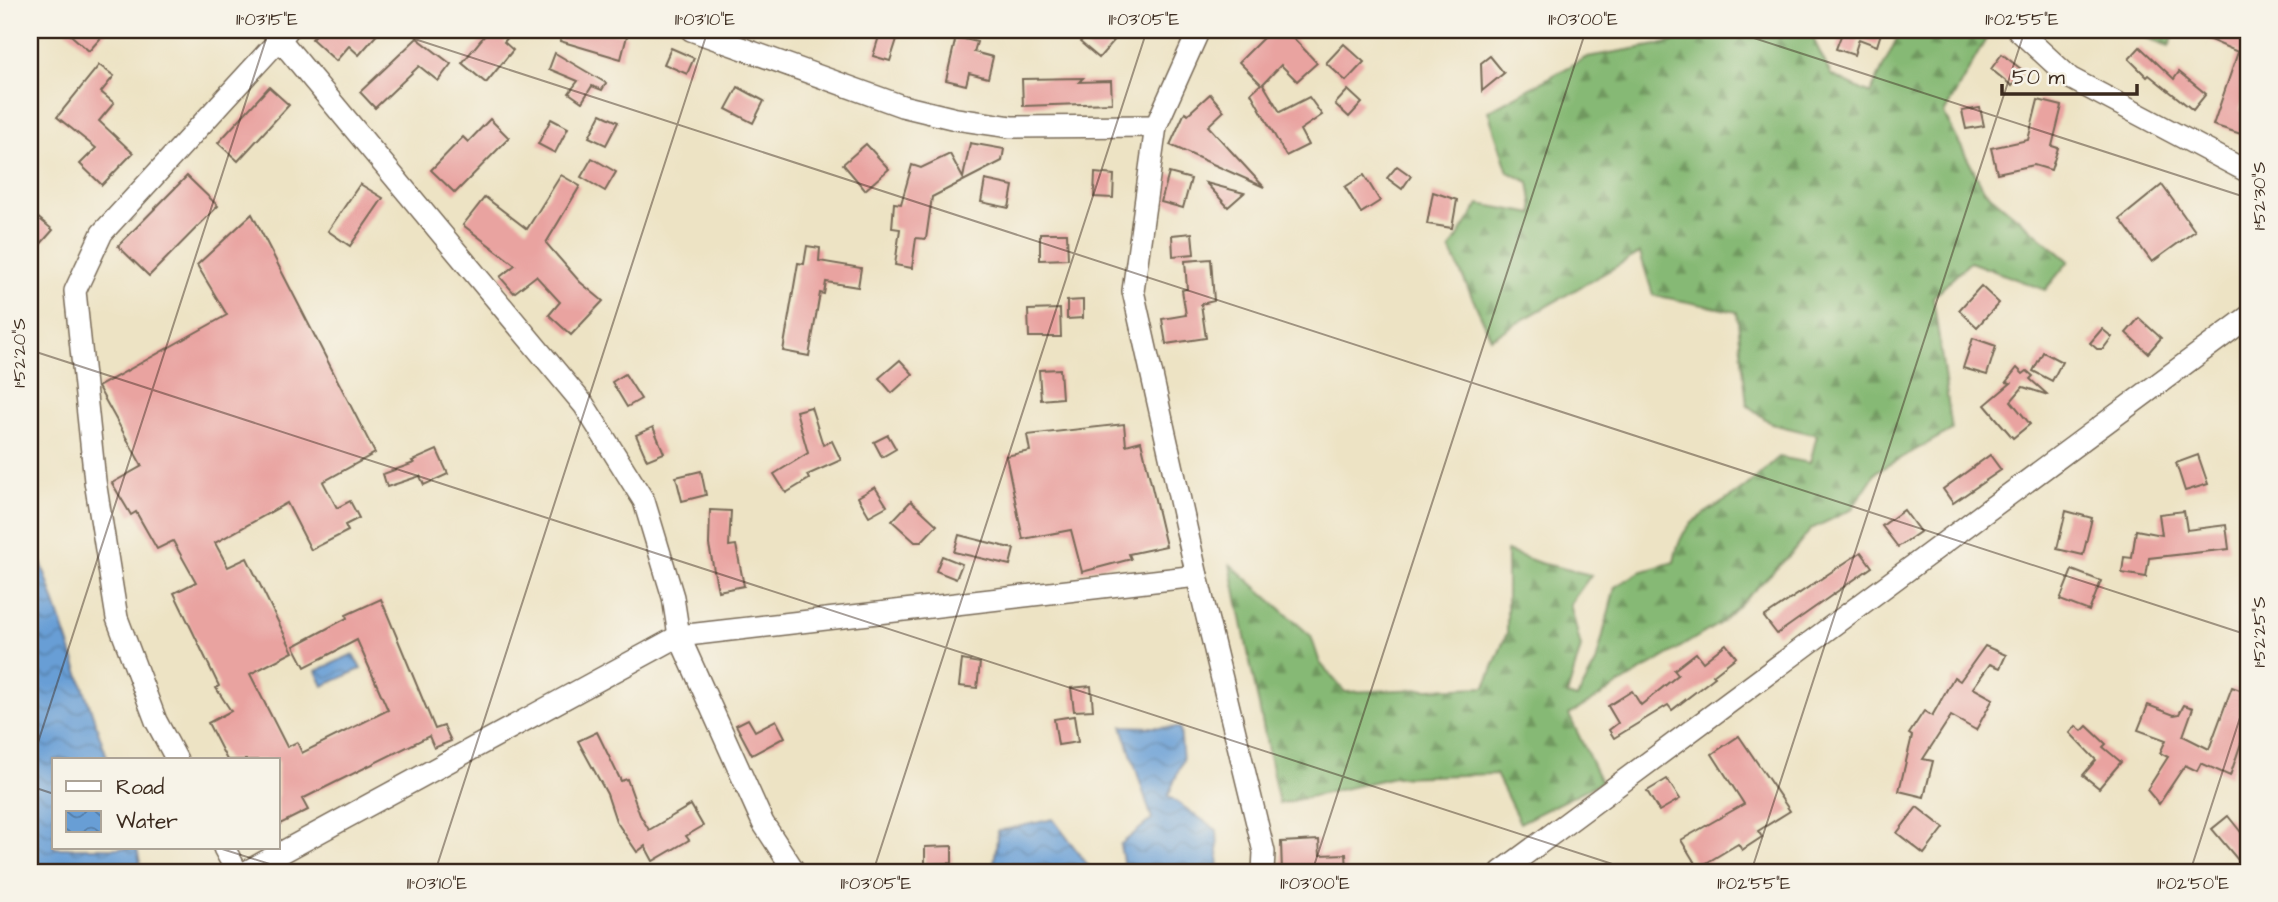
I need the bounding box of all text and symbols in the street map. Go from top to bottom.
text: 11°03'15"E [236,7,298,32]
text: 11°03'10"E [675,7,736,32]
text: 11°03'05"E [1109,7,1180,32]
text: 11°03'00"E [1548,7,1618,32]
text: 11°02'55"E [1985,7,2059,32]
scale bar [2002,52,2136,96]
text: 50 m [2012,63,2066,92]
text: 1°52'30"S [2247,162,2272,230]
text: 1°52'20"S [7,318,32,388]
text: 1°52'25"S [2247,596,2272,668]
legend [52,758,280,850]
text: Road [116,773,164,802]
text: Water [116,807,178,836]
text: 11°03'10"E [407,871,468,896]
text: 11°03'05"E [841,871,912,896]
text: 11°03'00"E [1280,871,1350,896]
text: 11°02'55"E [1717,871,1791,896]
text: 11°02'50"E [2157,871,2229,896]

